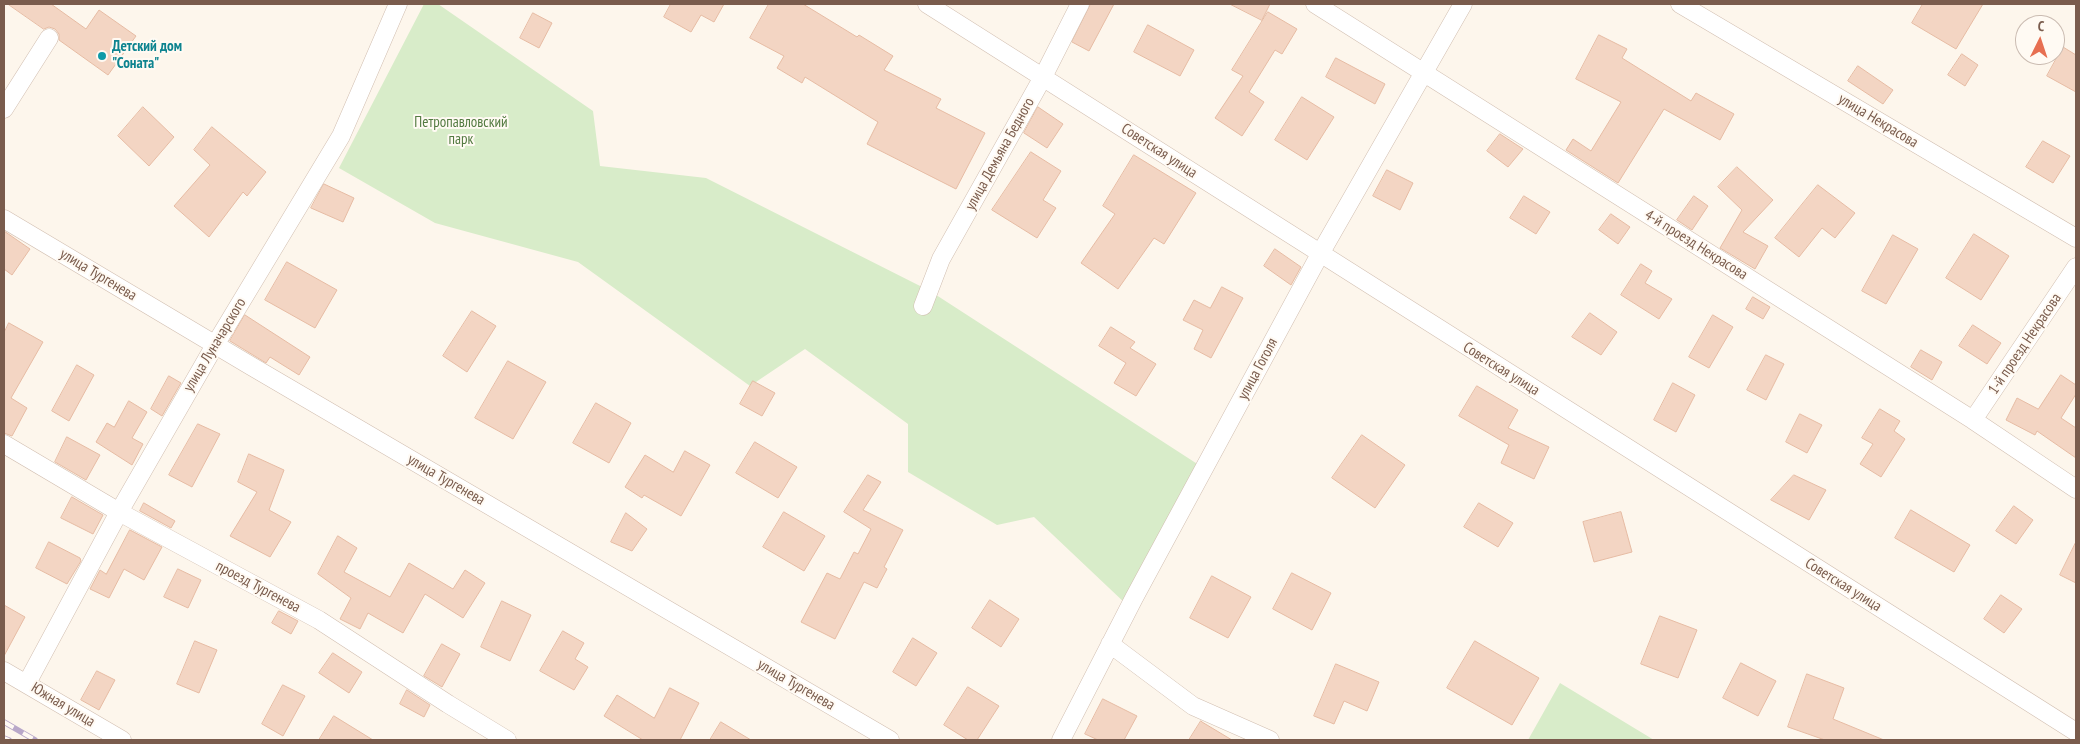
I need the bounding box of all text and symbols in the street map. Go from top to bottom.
north arrow [2015,15,2065,65]
text: С [2037,17,2045,35]
place label: Детский дом "Соната" [112,38,182,73]
marker: Детский дом "Соната" [96,50,108,62]
street label: улица Некрасова [1835,90,1921,152]
street label: улица Демьяна Бедного [962,95,1038,213]
park label: Петропавловский парк [414,114,508,149]
street label: Советская улица [1118,120,1200,182]
street label: 4-й проезд Некрасова [1641,206,1751,284]
street label: улица Тургенева [56,245,140,305]
street label: 1-й проезд Некрасова [1985,290,2065,398]
street label: улица Луначарского [180,295,250,395]
street label: улица Гоголя [1234,335,1282,403]
street label: Советская улица [1459,338,1543,400]
street label: улица Тургенева [404,451,488,509]
street label: Советская улица [1801,554,1885,616]
street label: проезд Тургенева [213,557,303,617]
street label: улица Тургенева [754,656,838,714]
street label: Южная улица [28,679,98,731]

